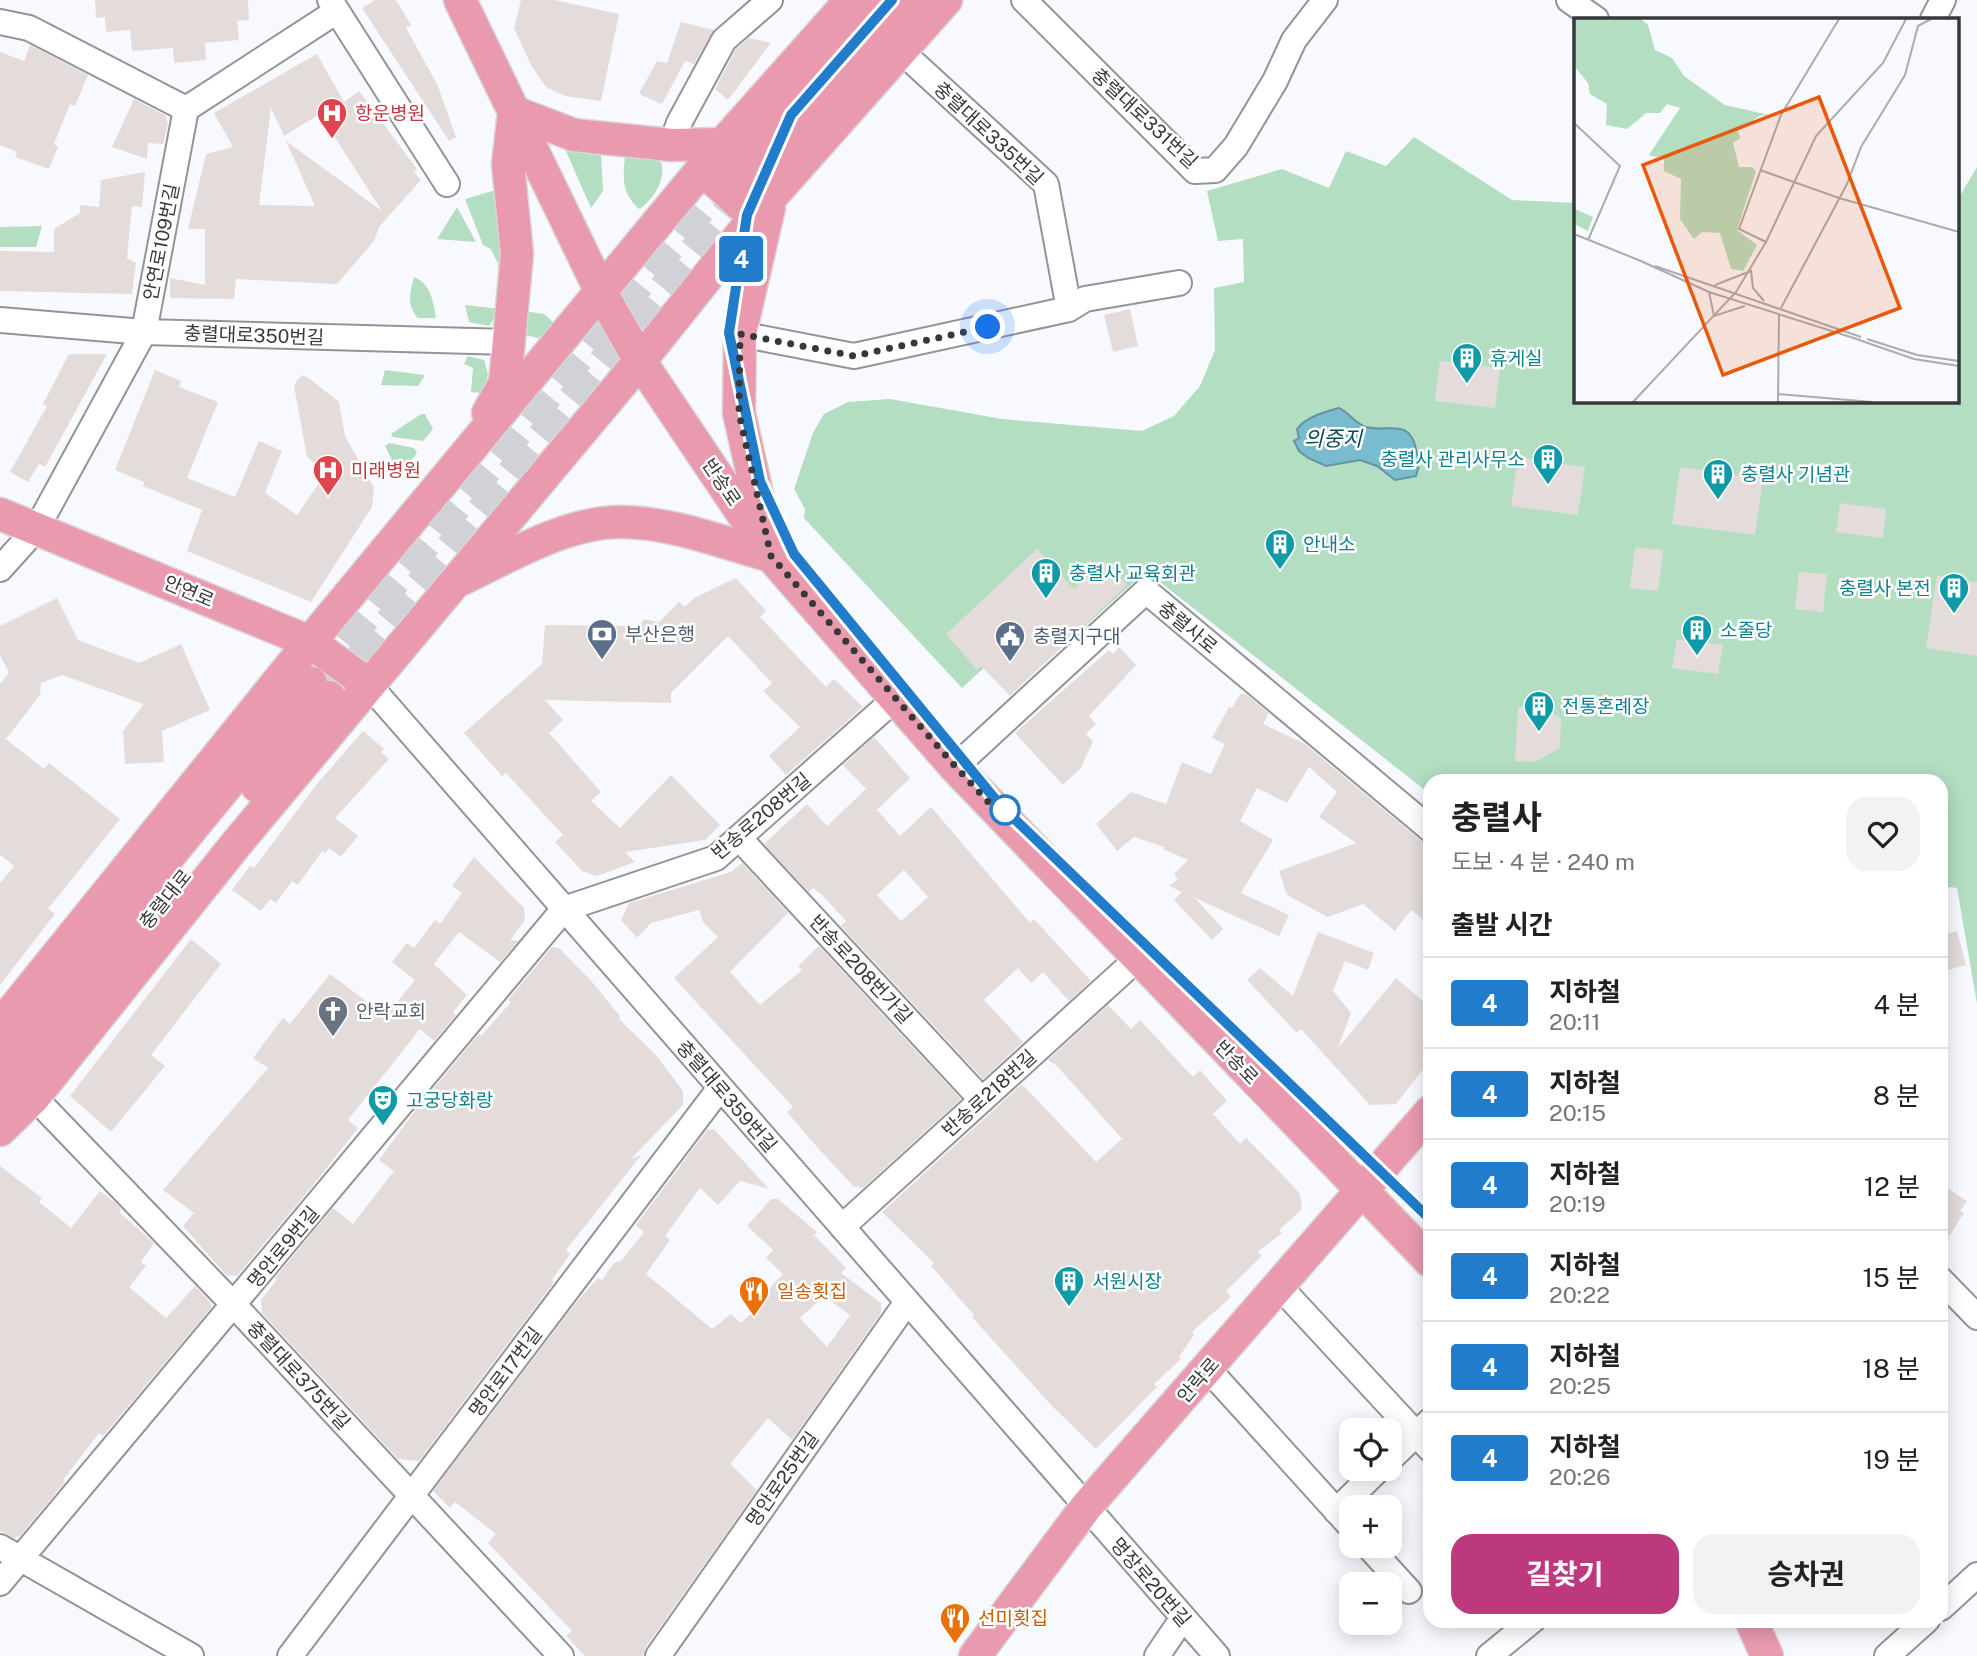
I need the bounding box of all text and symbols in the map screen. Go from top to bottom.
inset map [1574,18,1960,402]
street label: 충렬대로331번길 [1088,63,1202,173]
street label: 충렬대로335번길 [930,77,1048,189]
hospital icon: 항운병원 [315,96,349,140]
place label: 항운병원 [355,102,425,124]
street label: 안연로109번길 [139,182,183,302]
line badge: 4 [718,236,764,282]
text: 4 [733,245,749,273]
your location [970,309,1005,344]
street label: 충렬대로350번길 [183,322,325,348]
building icon: 휴게실 [1450,341,1484,385]
place label: 휴게실 [1490,347,1542,369]
water label: 의중지 [1304,426,1364,451]
building icon: 충렬사 관리사무소 [1531,442,1565,486]
place label: 충렬사 관리사무소 [1381,448,1525,470]
hospital icon: 미래병원 [311,453,345,497]
street label: 반송로 [698,454,746,510]
building icon: 충렬사 기념관 [1701,457,1735,501]
place label: 미래병원 [351,459,421,481]
place label: 충렬사 기념관 [1741,463,1851,485]
building icon: 안내소 [1263,527,1297,571]
place label: 안내소 [1303,533,1355,555]
building icon: 충렬사 교육회관 [1029,556,1063,600]
place label: 충렬사 교육회관 [1069,562,1196,584]
street label: 안연로 [161,571,217,611]
building icon: 충렬사 본전 [1937,571,1971,615]
place label: 충렬사 본전 [1839,577,1931,599]
street label: 충렬사로 [1154,596,1222,658]
building icon: 소줄당 [1680,613,1714,657]
bank icon: 부산은행 [585,617,619,661]
public building icon: 충렬지구대 [993,619,1027,663]
place label: 소줄당 [1720,619,1772,641]
place label: 부산은행 [625,623,695,645]
place label: 충렬지구대 [1033,625,1120,647]
building icon: 전통혼례장 [1522,689,1556,733]
place label: 전통혼례장 [1562,695,1649,717]
street label: 반송로208번길 [707,768,815,864]
unlabelled marker [990,795,1020,825]
button: heart [1846,797,1920,871]
text: 충렬사 [1451,798,1542,836]
text: 도보 · 4 분 · 240 m [1451,848,1635,875]
street label: 충렬대로 [134,865,196,933]
text: 출발 시간 [1451,909,1553,940]
street label: 반송로208번가길 [805,910,917,1028]
text: 지하철 [1549,976,1621,1007]
text: 4 [1482,989,1497,1017]
text: 4 분 [1873,989,1920,1020]
church icon: 안락교회 [316,994,350,1038]
place label: 안락교회 [356,1000,426,1022]
text: 20:11 [1549,1008,1601,1035]
street label: 반송로 [1211,1035,1263,1089]
street label: 충렬대로359번길 [672,1036,782,1156]
street label: 반송로218번길 [938,1045,1040,1141]
text: 지하철 [1549,1067,1621,1098]
text: 4 [1482,1080,1497,1108]
text: 8 분 [1873,1080,1920,1111]
theatre icon: 고궁당화랑 [366,1083,400,1127]
place label: 고궁당화랑 [406,1089,493,1111]
text: 20:15 [1549,1099,1606,1126]
text: 지하철 [1549,1158,1621,1189]
text: 4 [1482,1171,1497,1199]
text: 12 분 [1864,1171,1920,1202]
text: 20:19 [1549,1190,1606,1217]
street label: 명안로9번길 [243,1202,323,1292]
text: 지하철 [1549,1249,1621,1280]
text: 4 [1482,1262,1497,1290]
text: 15 분 [1863,1262,1920,1293]
building icon: 서원시장 [1052,1264,1086,1308]
place label: 서원시장 [1092,1270,1162,1292]
restaurant icon: 일송횟집 [737,1274,771,1318]
place label: 일송횟집 [777,1280,847,1302]
text: 20:22 [1549,1281,1610,1308]
street label: 충렬대로375번길 [243,1316,355,1434]
street label: 명안로17번길 [464,1323,546,1421]
text: 지하철 [1549,1340,1621,1371]
street label: 안락로 [1172,1353,1224,1407]
text: 4 [1482,1353,1497,1381]
text: 18 분 [1862,1353,1920,1384]
text: 20:25 [1549,1372,1611,1399]
map controls [1339,1418,1402,1635]
button: locate [1339,1418,1402,1481]
street label: 명안로25번길 [741,1427,823,1531]
text: 지하철 [1549,1431,1621,1462]
text: 4 [1482,1444,1497,1472]
text: 19 분 [1863,1444,1920,1475]
text: 20:26 [1549,1463,1610,1490]
button: + [1339,1495,1402,1558]
street label: 명장로20번길 [1106,1533,1196,1631]
button: 길찾기 [1451,1534,1679,1614]
button: 승차권 [1693,1534,1920,1614]
button: − [1339,1572,1402,1635]
restaurant icon: 선미횟집 [938,1601,972,1645]
place label: 선미횟집 [978,1607,1048,1629]

